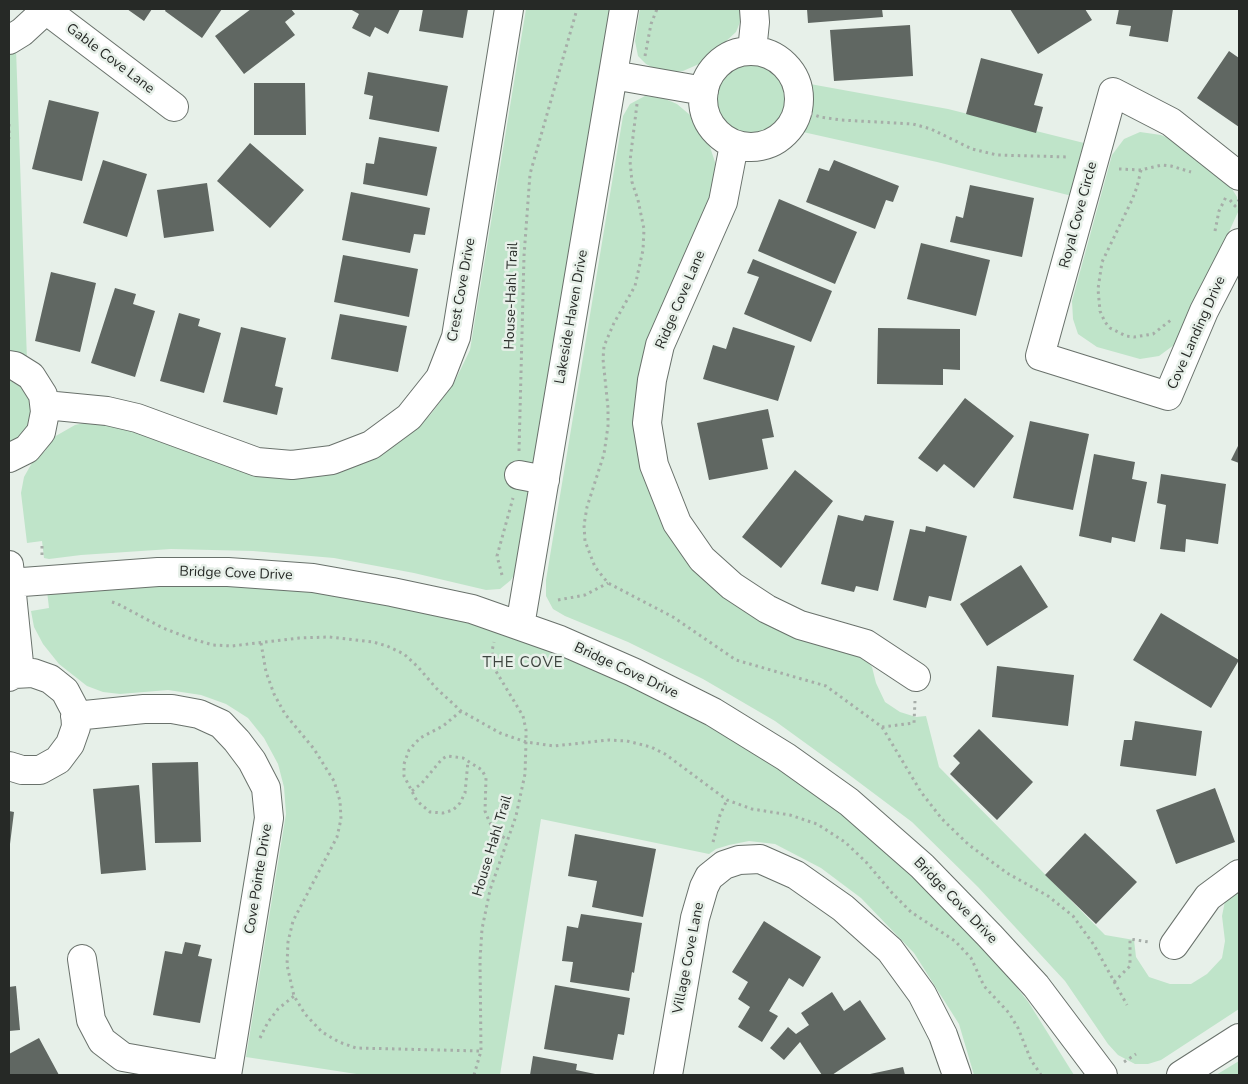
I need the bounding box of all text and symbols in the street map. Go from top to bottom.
street label: Gable Cove Lane [63,20,157,98]
street label: Royal Cove Circle [1057,160,1101,270]
street label: Crest Cove Drive [445,237,479,343]
street label: House-Hahl Trail [502,242,522,350]
street label: Ridge Cove Lane [653,248,709,352]
street label: Lakeside Haven Drive [552,249,592,385]
street label: Cove Landing Drive [1164,274,1230,392]
street label: Bridge Cove Drive [179,564,293,584]
street label: Bridge Cove Drive [571,639,681,703]
district label: THE COVE [481,654,565,672]
street label: House Hahl Trail [470,793,516,899]
street label: Cove Pointe Drive [242,823,276,935]
street label: Bridge Cove Drive [910,854,1000,948]
street label: Village Cove Lane [670,901,708,1015]

